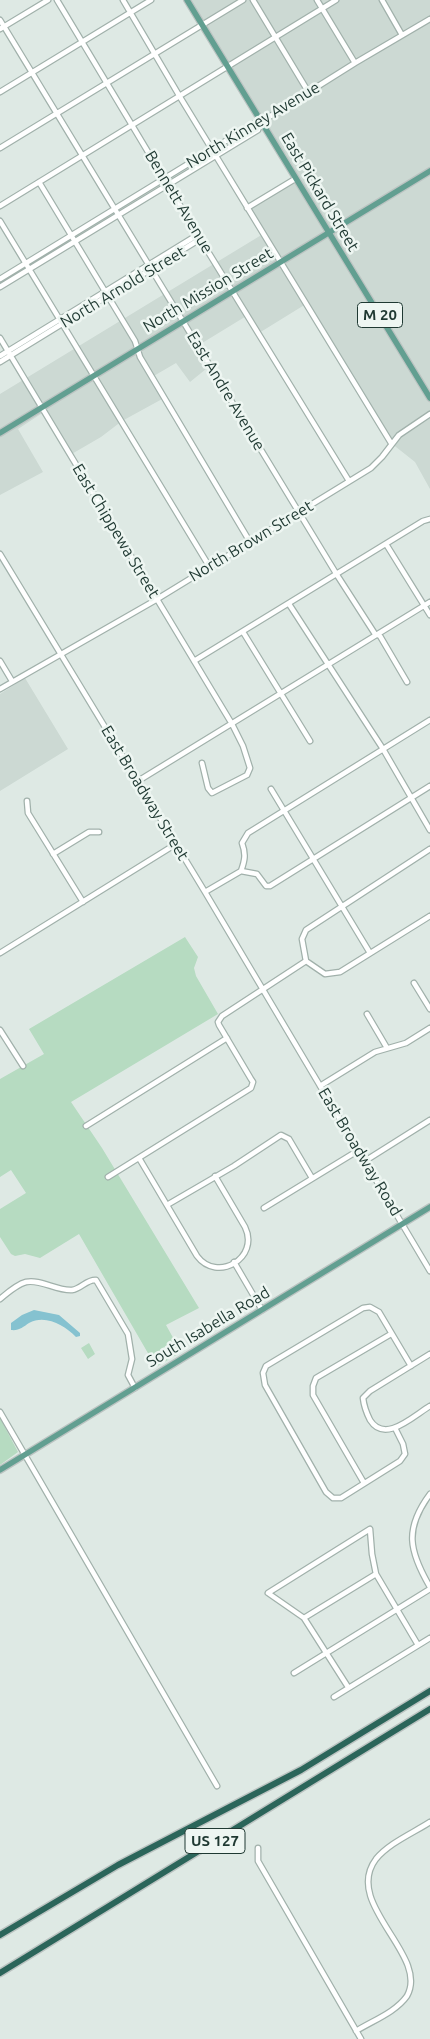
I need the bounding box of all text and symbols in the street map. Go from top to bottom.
street label: North Kinney Avenue [183,78,323,172]
street label: East Pickard Street [277,129,363,255]
street label: Bennett Avenue [141,147,217,257]
street label: North Arnold Street [57,242,189,332]
street label: North Mission Street [139,244,277,336]
road number: M 20 [358,302,402,328]
street label: East Andre Avenue [183,328,269,454]
street label: East Chippewa Street [68,460,164,602]
street label: North Brown Street [185,496,317,586]
street label: East Broadway Street [97,722,193,864]
street label: East Broadway Road [314,1084,406,1220]
street label: South Isabella Road [143,1283,273,1371]
road number: US 127 [185,1828,245,1854]

